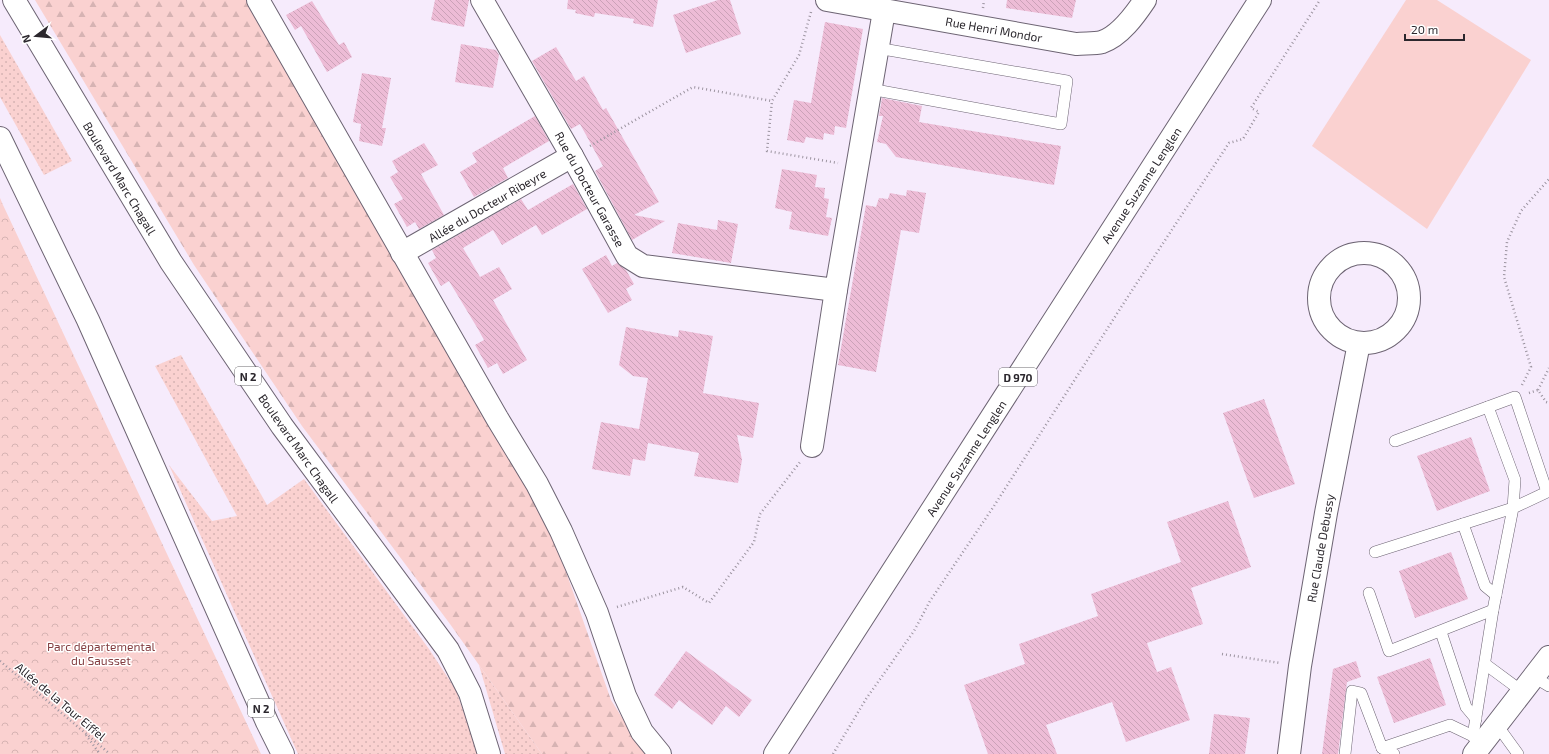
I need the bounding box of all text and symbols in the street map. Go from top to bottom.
street label: Rue Henri Mondor [944,14,1044,44]
north arrow [16,16,56,56]
scale bar [1405,16,1464,42]
text: 20 m [1411,22,1438,36]
text: N [19,33,33,45]
street label: Boulevard Marc Chagall [81,119,160,237]
street label: Avenue Suzanne Lenglen [1098,124,1184,246]
street label: Rue du Docteur Garasse [552,129,628,249]
street label: Allée du Docteur Ribeyre [426,166,548,244]
road number: N 2 [235,367,261,385]
road number: D 970 [999,368,1037,386]
street label: Boulevard Marc Chagall [256,391,342,505]
street label: Avenue Suzanne Lenglen [923,397,1009,519]
street label: Rue Claude Debussy [1304,492,1337,603]
park label: Parc départemental du Sausset [47,639,156,667]
street label: Allée de la Tour Eiffel [13,659,109,743]
road number: N 2 [248,699,274,717]

